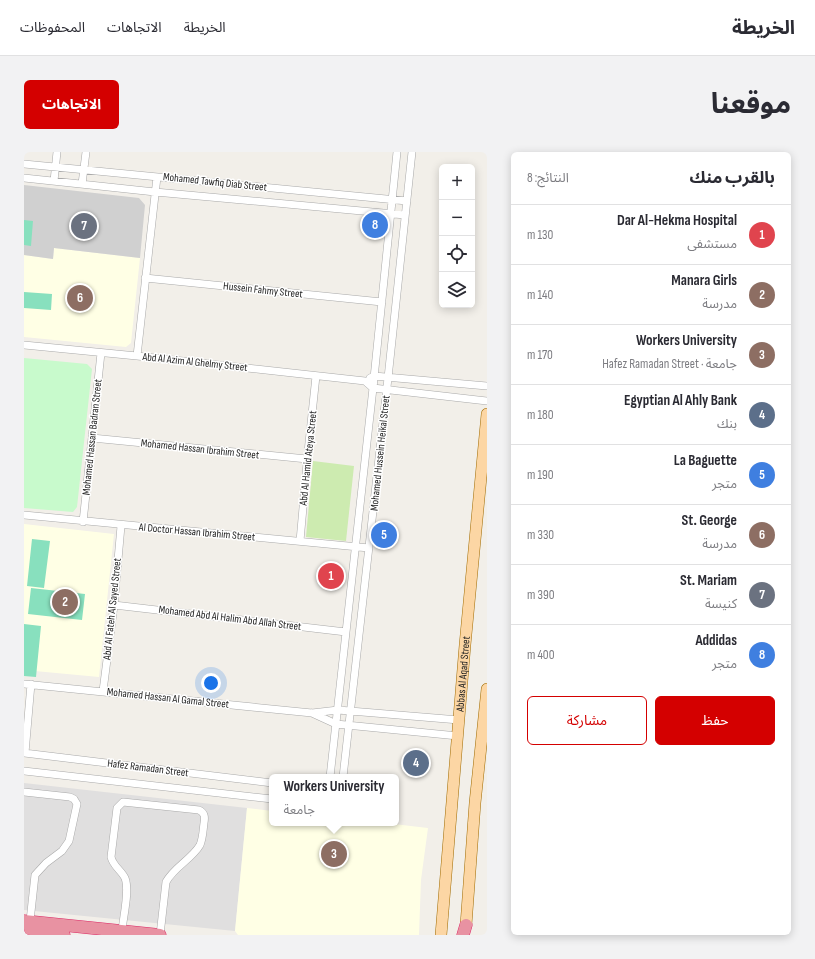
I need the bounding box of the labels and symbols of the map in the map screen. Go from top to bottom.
street label: Mohamed Tawfiq Diab Street [162,170,268,194]
pin: 8 [362,210,388,240]
pin: 7 [71,211,97,241]
street label: Hussein Fahmy Street [223,279,304,301]
pin: 6 [67,283,93,313]
street label: Abd Al Azim Al Ghelmy Street [141,350,249,374]
street label: Mohamed Hassan Badran Street [79,378,105,496]
street label: Mohamed Hussein Heikal Street [367,394,393,511]
street label: Abd Al Hamid Ateya Street [296,409,320,507]
street label: Mohamed Hassan Ibrahim Street [140,436,260,462]
street label: Al Doctor Hassan Ibrahim Street [137,520,256,544]
pin: 5 [371,520,397,550]
street label: Abd Al Fateh Al Sayed Street [100,557,124,662]
pin: 1 [318,561,344,591]
pin: 2 [52,587,78,617]
street label: Mohamed Abd Al Halim Abd Allah Street [158,603,303,633]
street label: Abbas Al Aqad Street [453,635,472,713]
your location [201,673,221,693]
street label: Mohamed Hassan Al Gamal Street [106,685,230,711]
pin: 4 [403,748,429,778]
street label: Hafez Ramadan Street [107,757,190,780]
pin: 3 [321,839,347,869]

